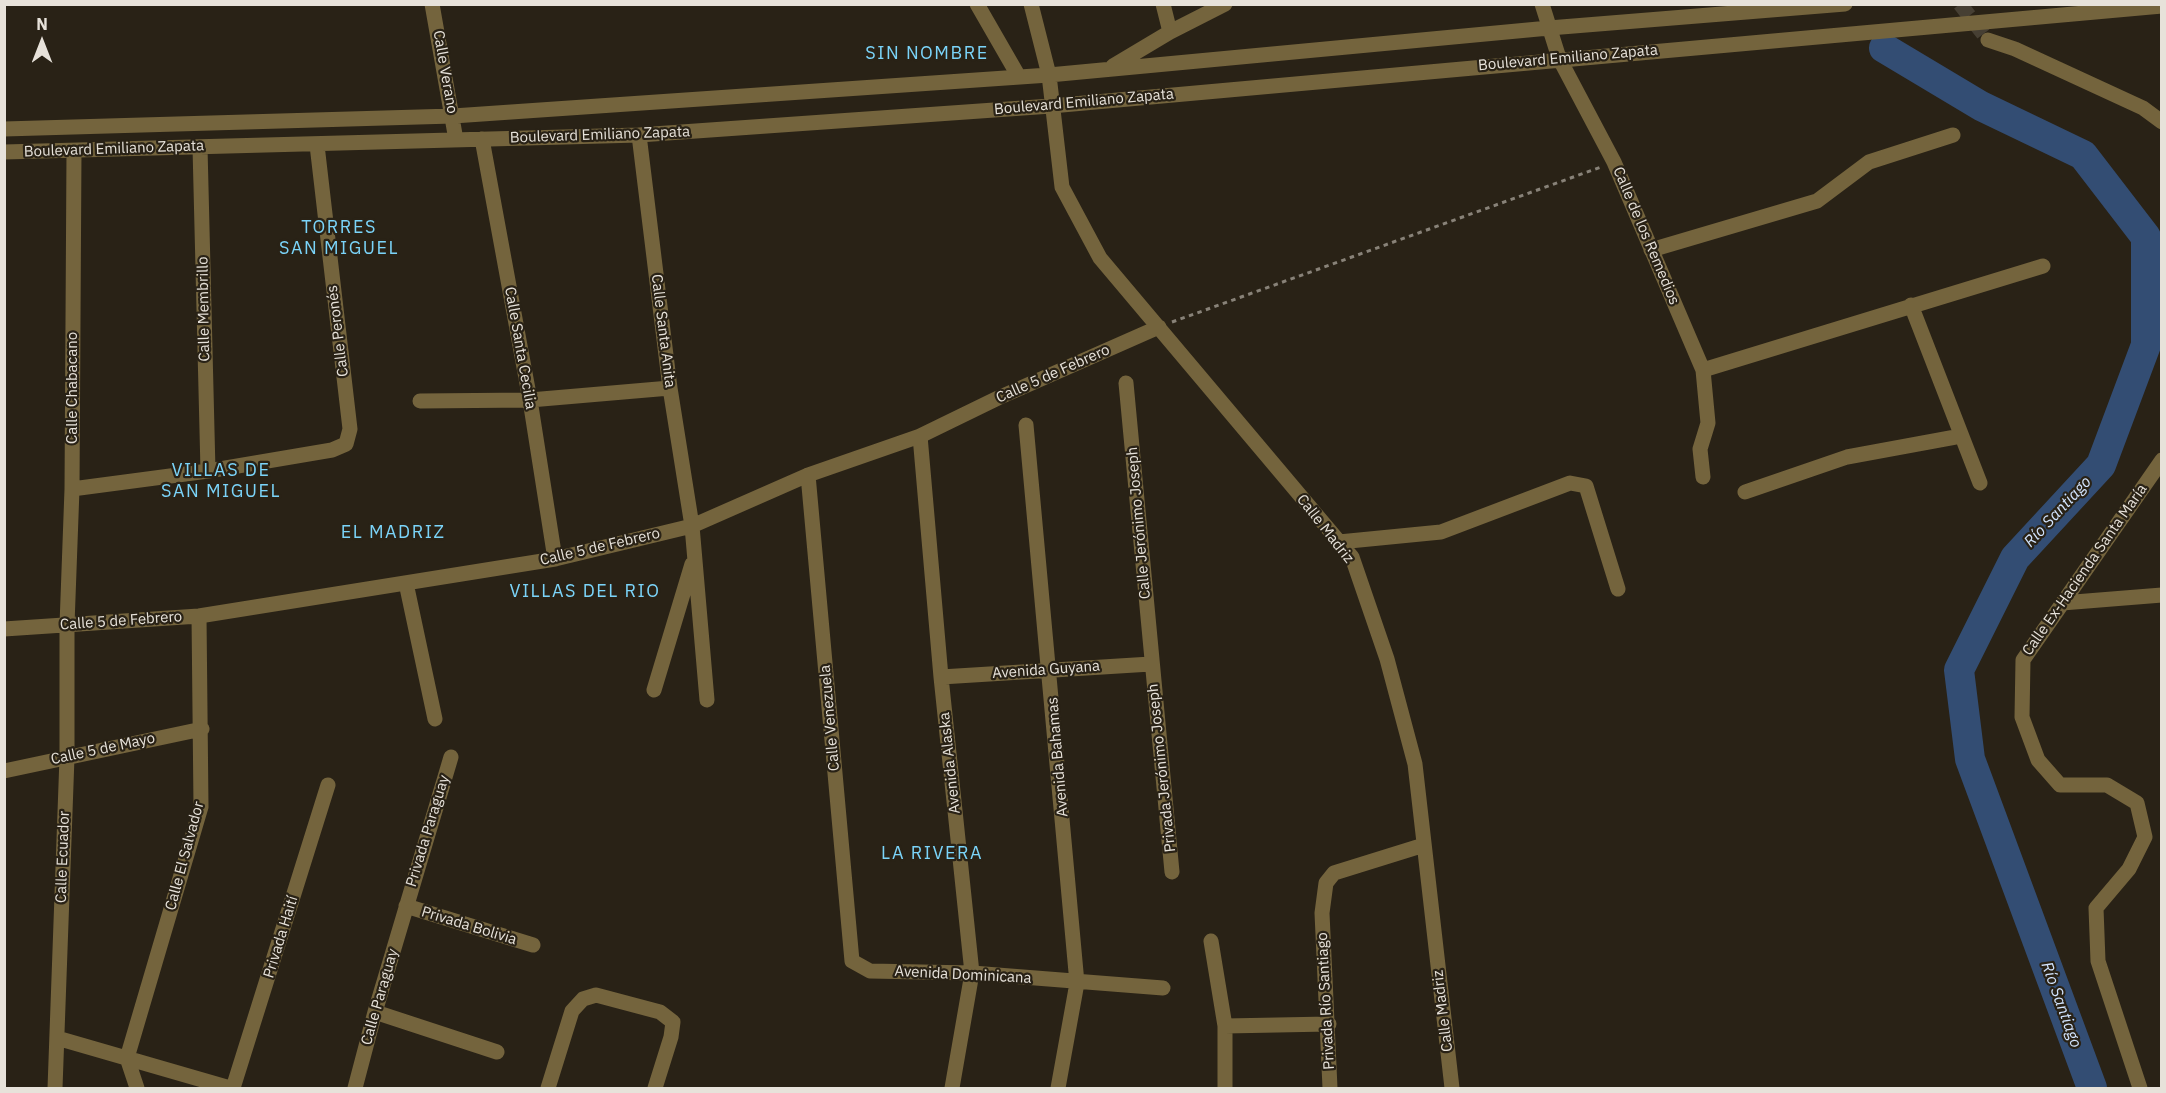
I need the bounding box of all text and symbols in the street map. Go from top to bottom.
north arrow [12,12,72,72]
text: N [36,14,48,34]
street label: Calle Verano [429,29,461,115]
street label: Boulevard Emiliano Zapata [1477,41,1659,75]
district label: SIN NOMBRE [865,43,989,65]
street label: Boulevard Emiliano Zapata [993,85,1175,119]
street label: Boulevard Emiliano Zapata [510,123,690,147]
street label: Boulevard Emiliano Zapata [24,137,204,161]
street label: Calle de los Remedios [1609,164,1683,308]
district label: TORRES SAN MIGUEL [279,217,399,260]
street label: Calle Membrillo [194,256,214,362]
street label: Calle Santa Anita [647,273,679,389]
street label: Calle Peronés [323,284,353,378]
street label: Calle Santa Cecilia [500,285,540,411]
street label: Calle Chabacano [64,332,82,444]
street label: Calle 5 de Febrero [993,341,1113,407]
street label: Calle Jerónimo Joseph [1123,446,1155,600]
district label: VILLAS DE SAN MIGUEL [161,460,281,502]
water label: Río Santiago [2020,473,2096,551]
street label: Calle Ex-Hacienda Santa María [2019,481,2151,659]
street label: Calle Madriz [1293,491,1357,567]
district label: EL MADRIZ [341,522,445,544]
street label: Calle 5 de Febrero [538,524,662,570]
district label: VILLAS DEL RIO [509,581,661,603]
street label: Calle 5 de Febrero [59,608,183,634]
street label: Avenida Guyana [991,657,1101,683]
street label: Calle Venezuela [816,664,844,772]
street label: Privada Jerónimo Joseph [1144,683,1180,853]
street label: Avenida Bahamas [1044,696,1072,818]
street label: Avenida Alaska [936,711,964,815]
street label: Calle 5 de Mayo [49,729,157,769]
street label: Privada Paraguay [402,773,454,889]
street label: Calle El Salvador [162,800,208,912]
street label: Calle Ecuador [52,810,74,904]
district label: LA RIVERA [881,843,983,865]
street label: Privada Haití [260,894,302,980]
street label: Privada Bolivia [419,903,519,949]
street label: Privada Río Santiago [1313,932,1339,1070]
street label: Calle Paraguay [358,947,402,1047]
water label: Río Santiago [2037,959,2085,1051]
street label: Avenida Dominicana [894,962,1032,988]
street label: Calle Madriz [1429,969,1457,1053]

